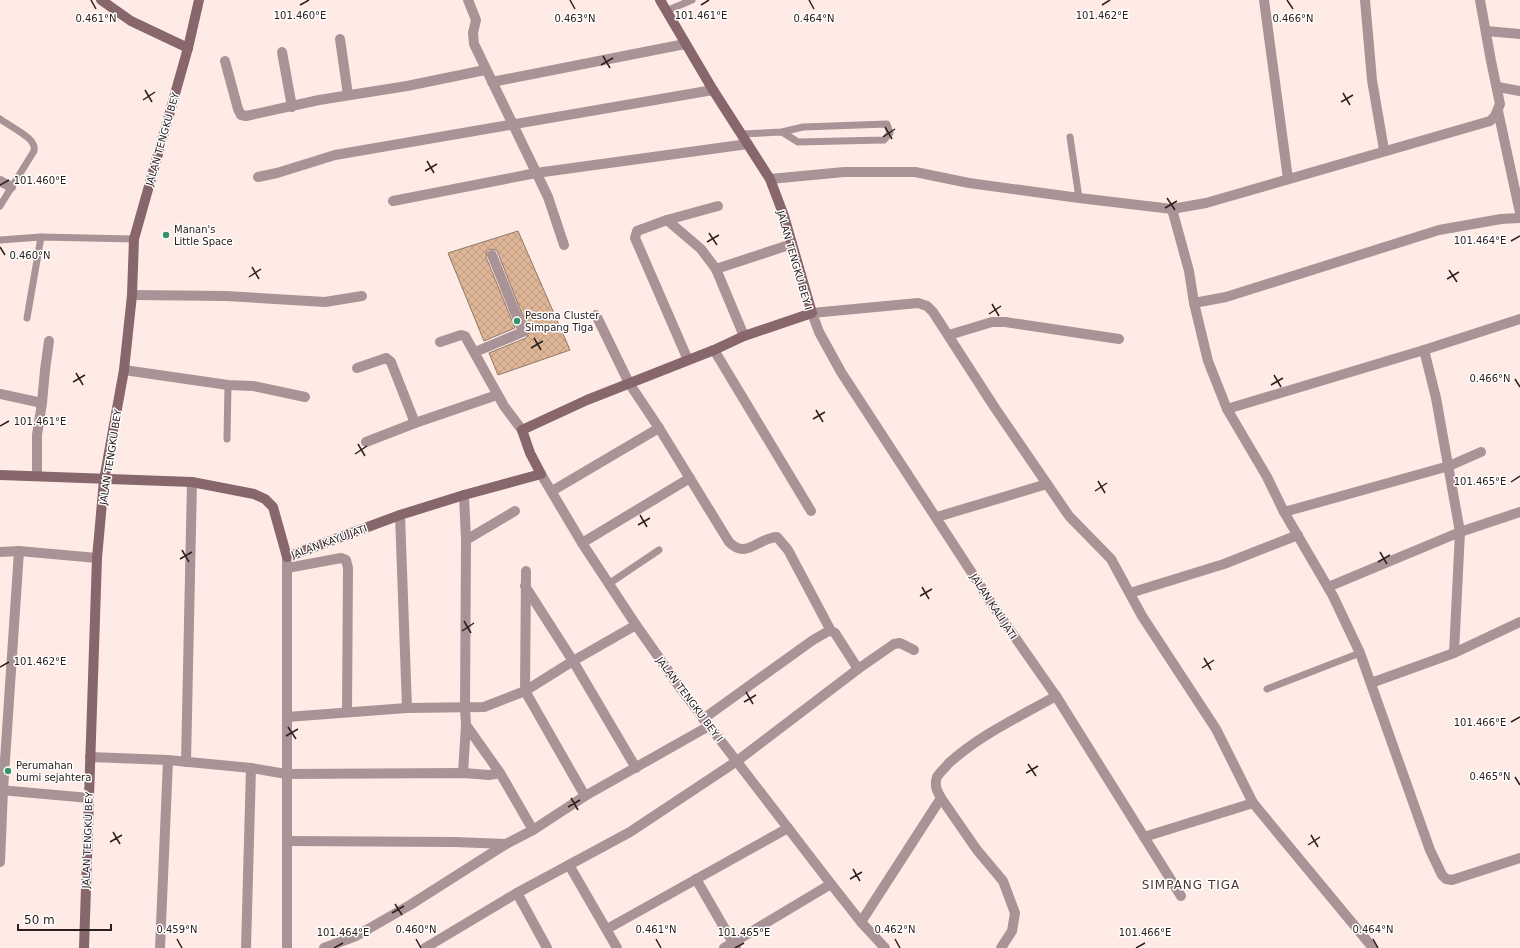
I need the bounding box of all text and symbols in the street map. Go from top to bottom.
text: 101.460°E [274,10,326,21]
text: 101.461°E [675,10,727,21]
text: 101.462°E [1076,10,1128,21]
text: 0.461°N [75,13,117,24]
text: 0.463°N [554,13,596,24]
text: 0.464°N [793,13,835,24]
text: 0.466°N [1272,13,1314,24]
street label: JALAN TENGKU BEY [144,90,181,188]
text: 101.460°E [14,175,66,186]
street label: JALAN TENGKU BEY I [775,208,814,311]
place label: Manan's Little Space [174,224,233,247]
marker: Manan's Little Space [161,230,171,240]
text: 101.464°E [1454,235,1506,246]
text: 0.460°N [9,250,51,261]
place label: Pesona Cluster Simpang Tiga [525,310,600,333]
marker: Pesona Cluster Simpang Tiga [512,316,522,326]
text: 0.466°N [1469,373,1511,384]
street label: JALAN TENGKU BEY [97,408,124,507]
text: 101.461°E [14,416,66,427]
text: 101.465°E [1454,476,1506,487]
street label: JALAN KAYU JATI [289,523,369,561]
street label: JALAN KALI JATI [968,571,1019,641]
street label: JALAN TENGKU BEY I [654,654,725,744]
text: 101.462°E [14,656,66,667]
text: 101.466°E [1454,717,1506,728]
place label: Perumahan bumi sejahtera [16,760,91,783]
marker: Perumahan bumi sejahtera [3,766,13,776]
text: 0.465°N [1469,771,1511,782]
street label: JALAN TENGKU BEY [80,791,95,890]
district label: SIMPANG TIGA [1142,878,1240,892]
scale bar [18,906,111,932]
text: 50 m [24,913,55,927]
text: 0.459°N [156,924,198,935]
text: 0.460°N [395,924,437,935]
text: 0.461°N [635,924,677,935]
text: 0.462°N [874,924,916,935]
text: 0.464°N [1352,924,1394,935]
text: 101.464°E [317,927,369,938]
text: 101.465°E [718,927,770,938]
text: 101.466°E [1119,927,1171,938]

